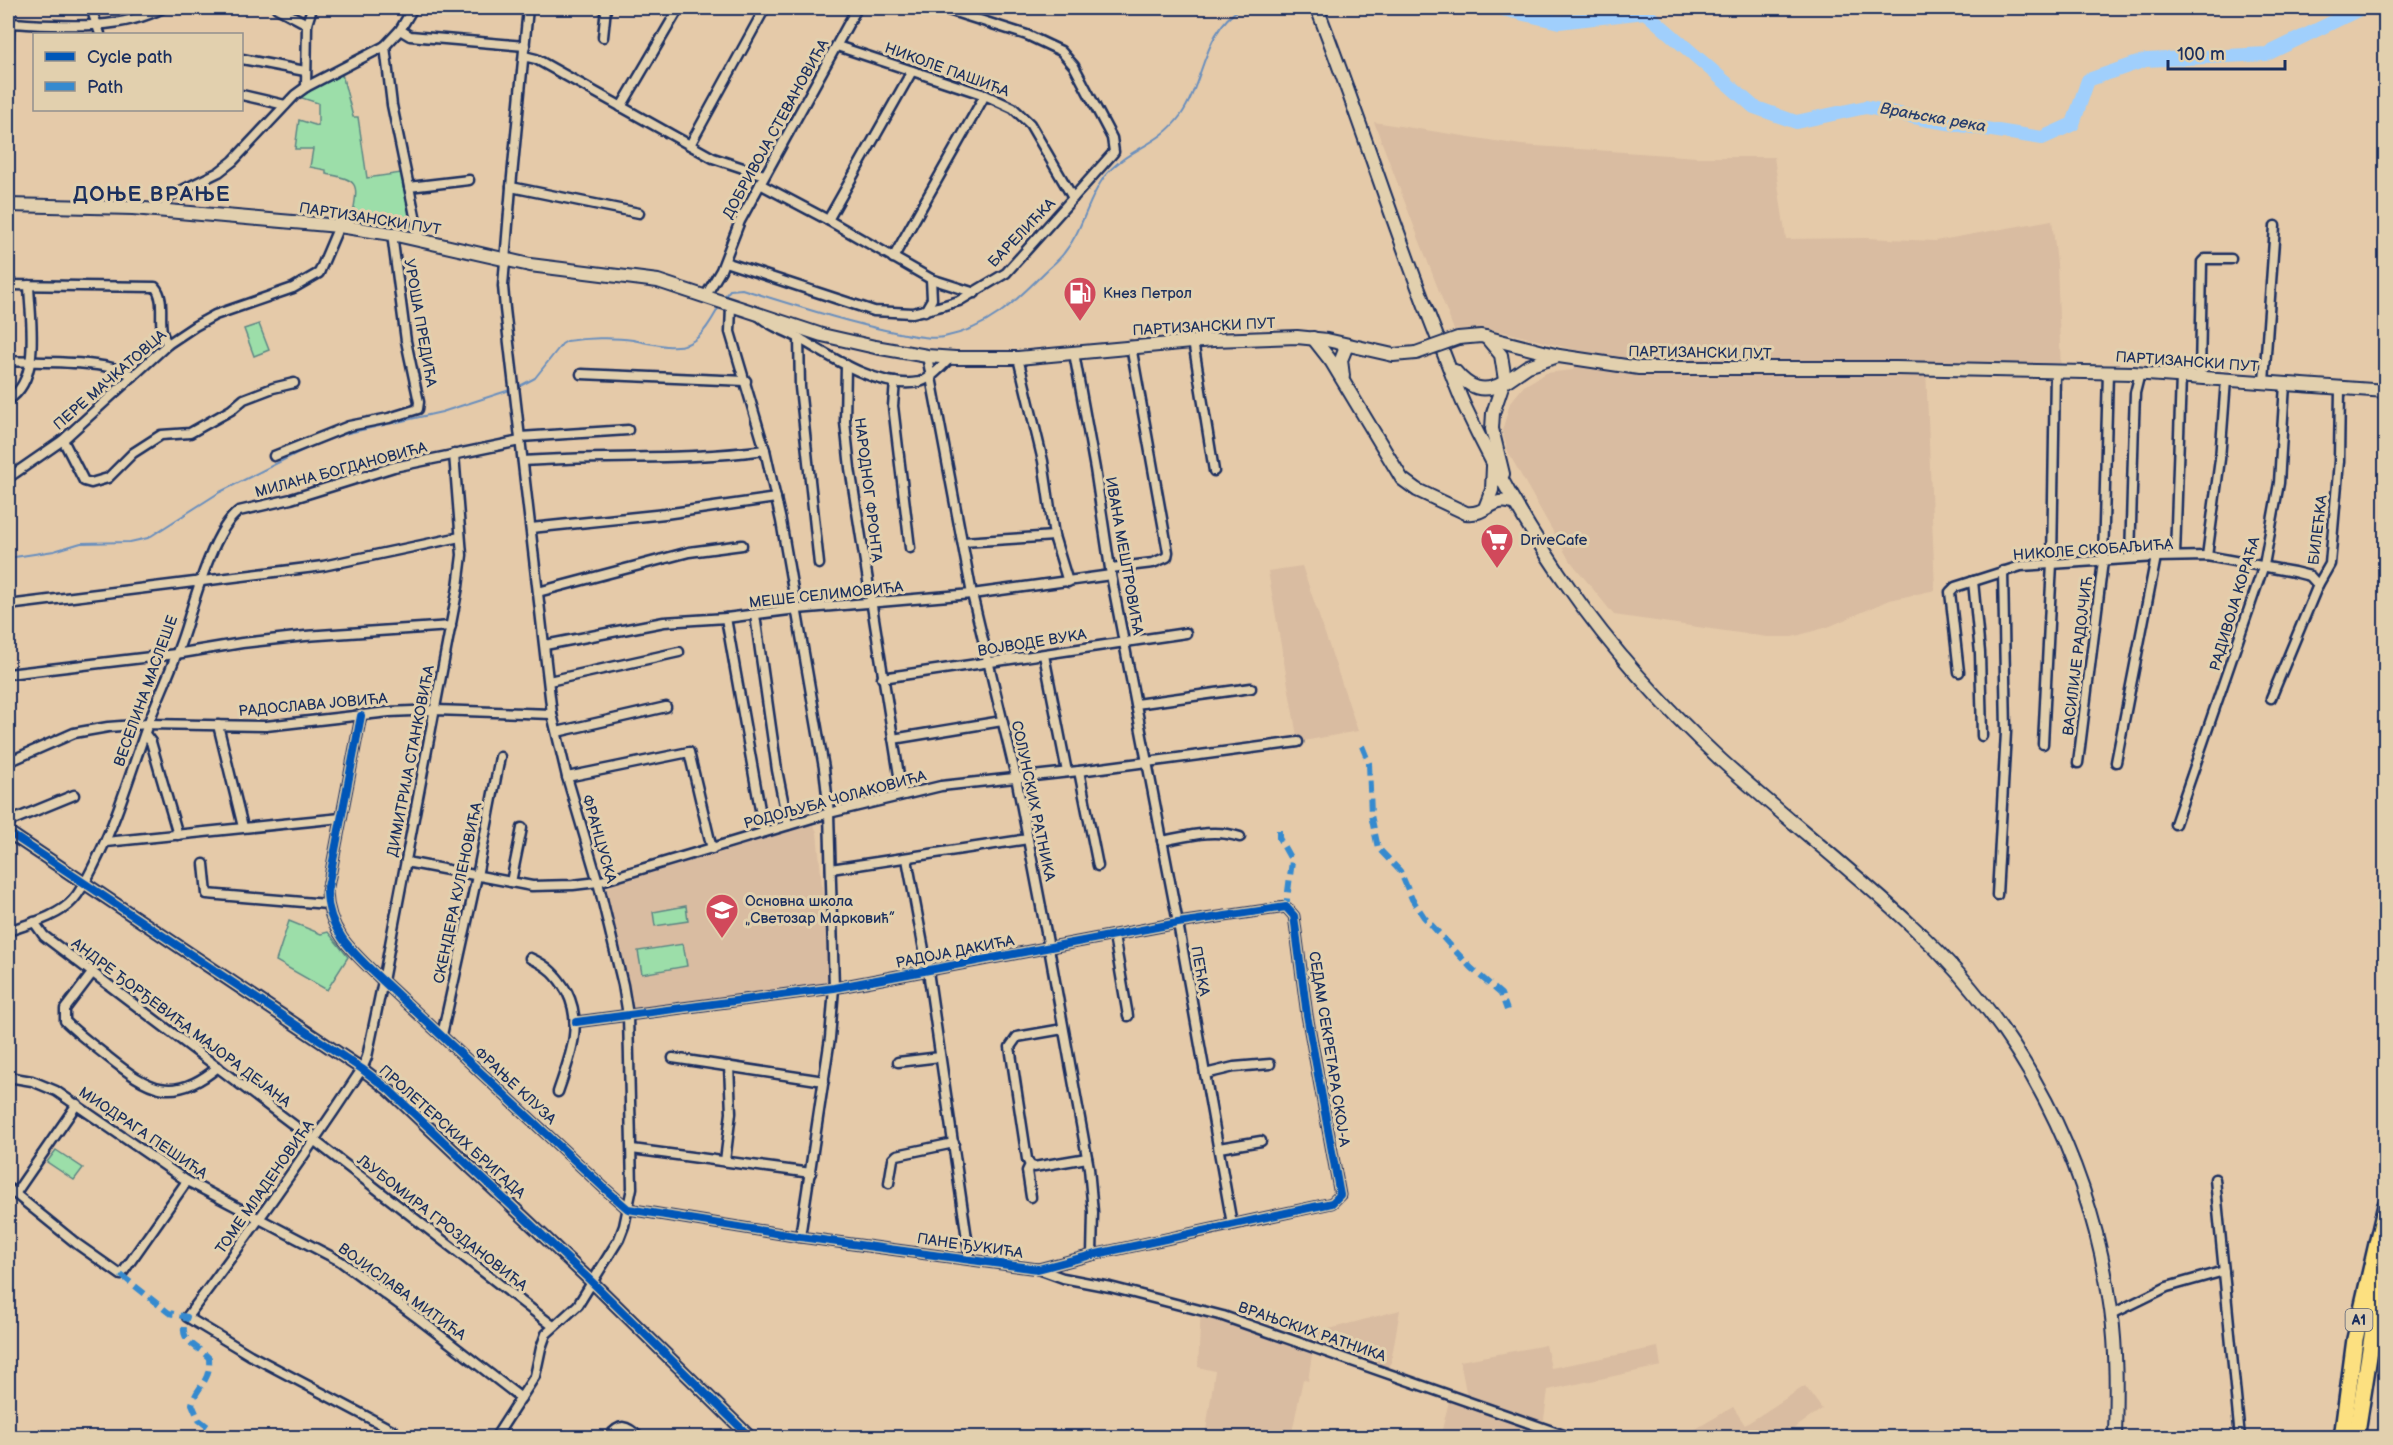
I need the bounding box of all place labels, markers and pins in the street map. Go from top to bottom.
fuel station icon: Кнез Петрол [1062,275,1098,322]
place label: Кнез Петрол [1103,284,1192,303]
supermarket icon: DriveCafe [1479,522,1515,569]
place label: DriveCafe [1520,531,1587,550]
school or university icon: Основна школа „Светозар Марковић” [704,892,740,939]
place label: Основна школа „Светозар Марковић” [745,892,895,928]

